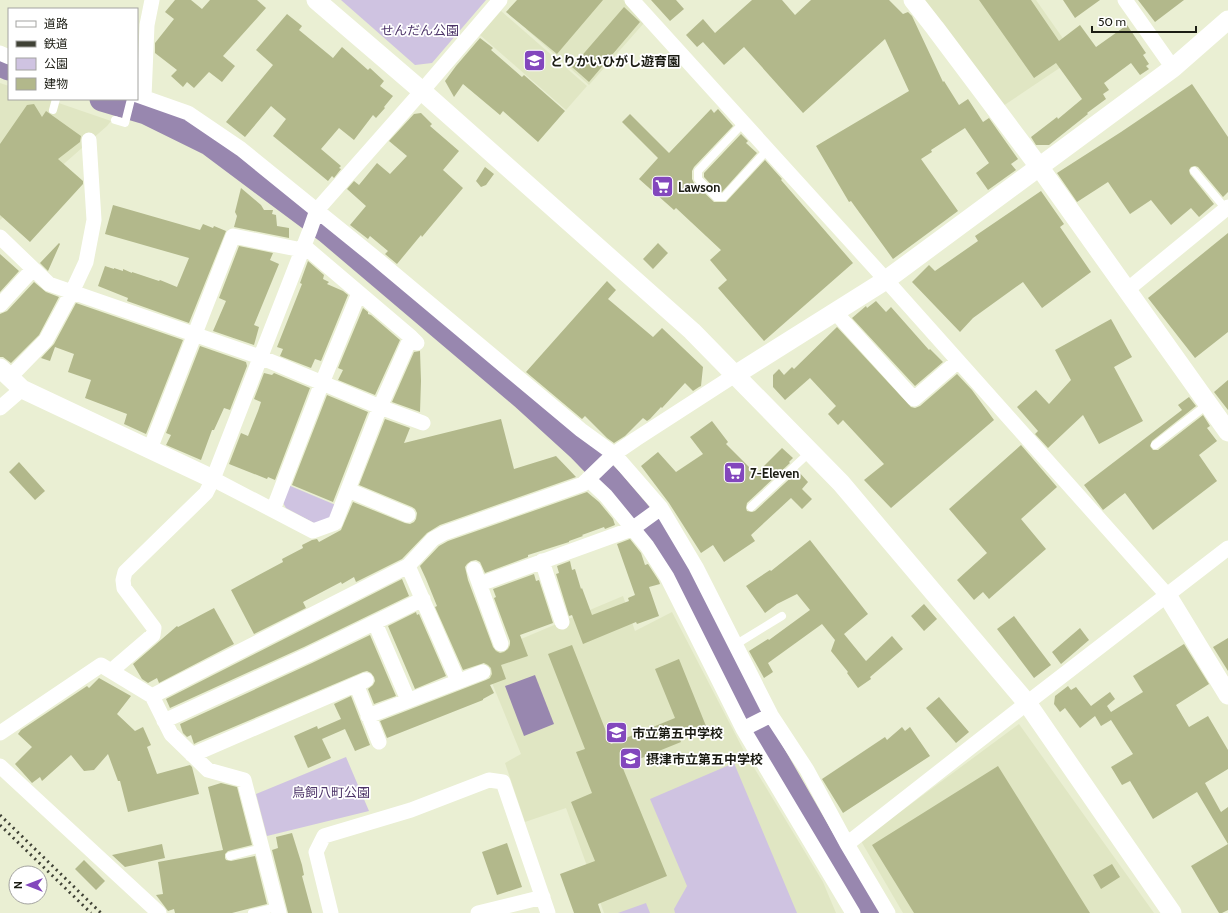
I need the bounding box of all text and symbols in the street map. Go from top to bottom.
legend [8,8,138,100]
scale bar [1092,8,1196,34]
text: 50 m [1098,14,1126,29]
text: 道路 [44,16,68,31]
park label: せんだん公園 [381,22,459,38]
text: 鉄道 [44,36,68,51]
school or university icon: とりかいひがし遊育園 [521,48,547,74]
place label: とりかいひがし遊育園 [550,53,680,69]
text: 公園 [44,56,68,71]
text: 建物 [44,76,68,91]
supermarket icon: Lawson [650,174,676,200]
place label: Lawson [678,179,720,195]
supermarket icon: 7-Eleven [722,460,748,486]
place label: 7-Eleven [750,465,799,481]
school or university icon: 市立第五中学校 [604,720,630,746]
place label: 市立第五中学校 [632,725,723,741]
school or university icon: 摂津市立第五中学校 [618,746,644,772]
place label: 摂津市立第五中学校 [646,751,763,767]
park label: 鳥飼八町公園 [292,784,370,800]
north arrow [8,865,48,905]
text: N [11,881,25,889]

